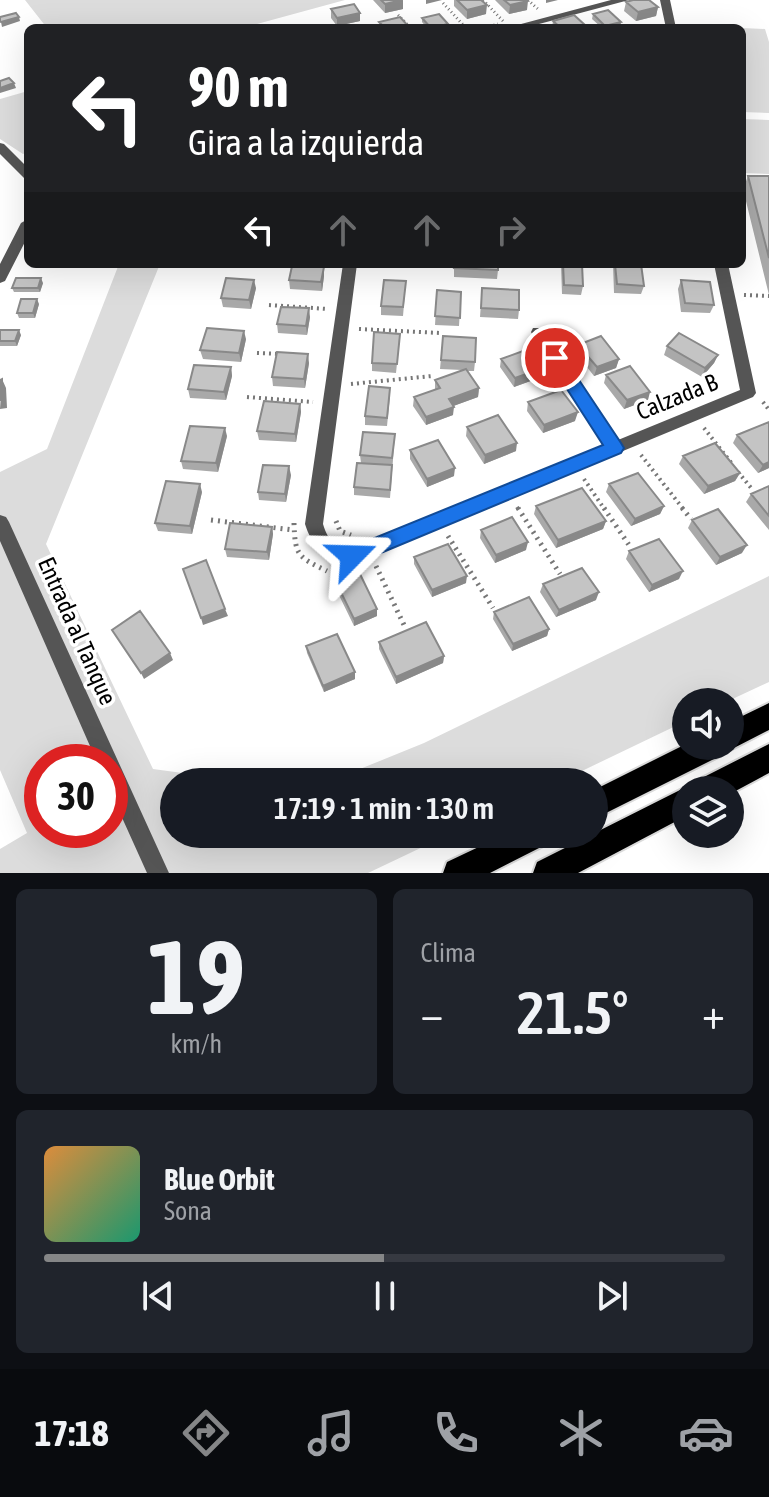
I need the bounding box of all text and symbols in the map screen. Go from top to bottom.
text: 90 m [188,55,289,119]
icon: left [56,56,160,160]
text: Gira a la izquierda [188,121,424,163]
icon: left [237,208,281,252]
icon: ahead [321,208,365,252]
icon: ahead [405,208,449,252]
icon: right [489,208,533,252]
pin [521,324,589,392]
icon: arrive [533,336,577,380]
street label: Calzada B [632,368,722,425]
position arrow [310,514,394,598]
street label: Entrada al Tanque [33,553,122,709]
map controls [672,688,744,848]
button: sound [672,688,744,760]
speed limit sign: 30 [24,744,128,848]
button: layers [672,776,744,848]
text: 17:19 · 1 min · 130 m [274,791,494,825]
text: 19 [147,917,245,1036]
text: Clima [421,938,476,968]
text: 21.5° [517,978,629,1047]
text: − [421,988,443,1038]
text: + [702,988,725,1038]
text: km/h [170,1029,222,1059]
text: Blue Orbit [164,1162,275,1196]
text: Sona [164,1196,212,1226]
icon: previous [136,1274,180,1318]
icon: pause [363,1274,407,1318]
icon: next [590,1274,634,1318]
icon: directions [178,1405,234,1461]
icon: music [303,1405,359,1461]
icon: phone [428,1405,484,1461]
icon: climate [553,1405,609,1461]
icon: car [678,1405,734,1461]
text: 17:18 [35,1412,109,1454]

